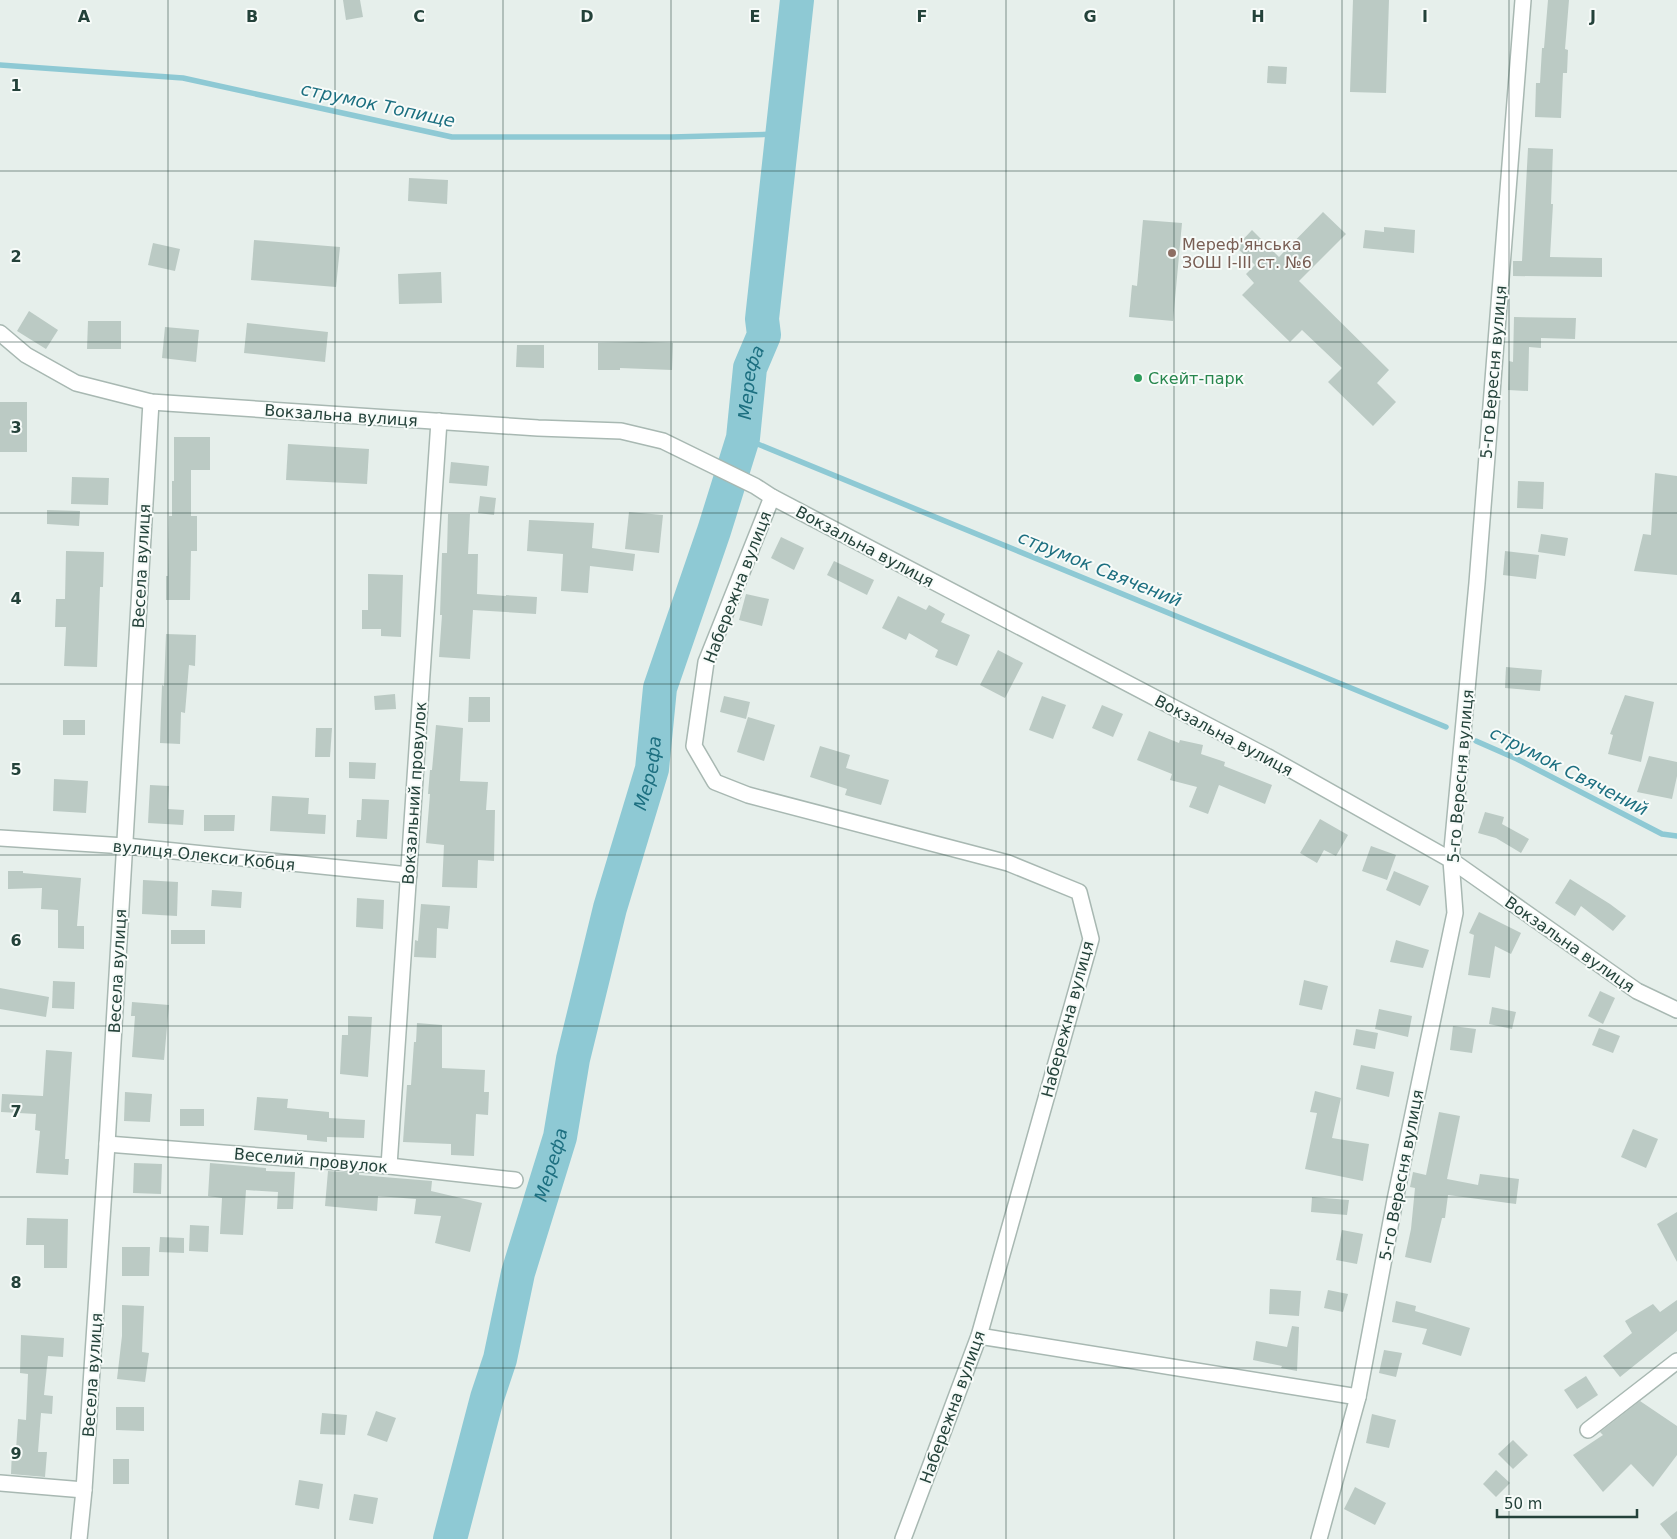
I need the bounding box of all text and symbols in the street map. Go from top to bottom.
text: A [78,7,91,26]
text: B [246,7,258,26]
text: C [413,7,425,26]
text: D [580,7,594,26]
text: E [750,7,760,26]
text: F [917,7,927,26]
text: G [1083,7,1097,26]
text: H [1251,7,1265,26]
text: I [1422,7,1428,26]
text: J [1589,7,1596,26]
text: 1 [10,76,22,95]
water label: струмок Топище [299,78,457,131]
place label: Мереф'янська ЗОШ І-ІІІ ст. №6 [1182,235,1312,272]
text: 2 [10,247,22,266]
marker: Мереф'янська ЗОШ І-ІІІ ст. №6 [1166,247,1178,259]
street label: 5-го Вересня вулиця [1476,285,1511,460]
water label: Мерефа [734,342,768,421]
place label: Скейт-парк [1148,369,1245,388]
marker: Скейт-парк [1132,372,1144,384]
street label: Вокзальна вулиця [264,401,418,430]
text: 3 [10,418,22,437]
street label: Вокзальна вулиця [792,502,937,591]
street label: Весела вулиця [129,503,154,629]
street label: Набережна вулиця [700,508,775,666]
water label: струмок Свячений [1015,526,1185,611]
text: 4 [10,589,22,608]
street label: 5-го Вересня вулиця [1443,689,1478,864]
street label: Вокзальна вулиця [1151,691,1296,780]
street label: Вокзальний провулок [399,700,430,885]
water label: струмок Свячений [1487,722,1652,820]
water label: Мерефа [629,735,665,813]
text: 5 [10,760,22,779]
street label: вулиця Олекси Кобця [112,836,296,875]
street label: Вокзальна вулиця [1501,893,1638,996]
street label: Весела вулиця [105,908,130,1034]
text: 6 [10,931,22,950]
street label: Набережна вулиця [1037,939,1098,1100]
street label: 5-го Вересня вулиця [1376,1088,1427,1262]
text: 7 [10,1102,22,1121]
water label: Мерефа [530,1127,571,1204]
street label: Веселий провулок [233,1144,389,1177]
text: 8 [10,1273,22,1292]
street label: Весела вулиця [79,1312,106,1438]
street label: Набережна вулиця [916,1328,989,1486]
text: 9 [10,1444,22,1463]
scale bar [1497,1486,1637,1518]
text: 50 m [1504,1495,1542,1513]

